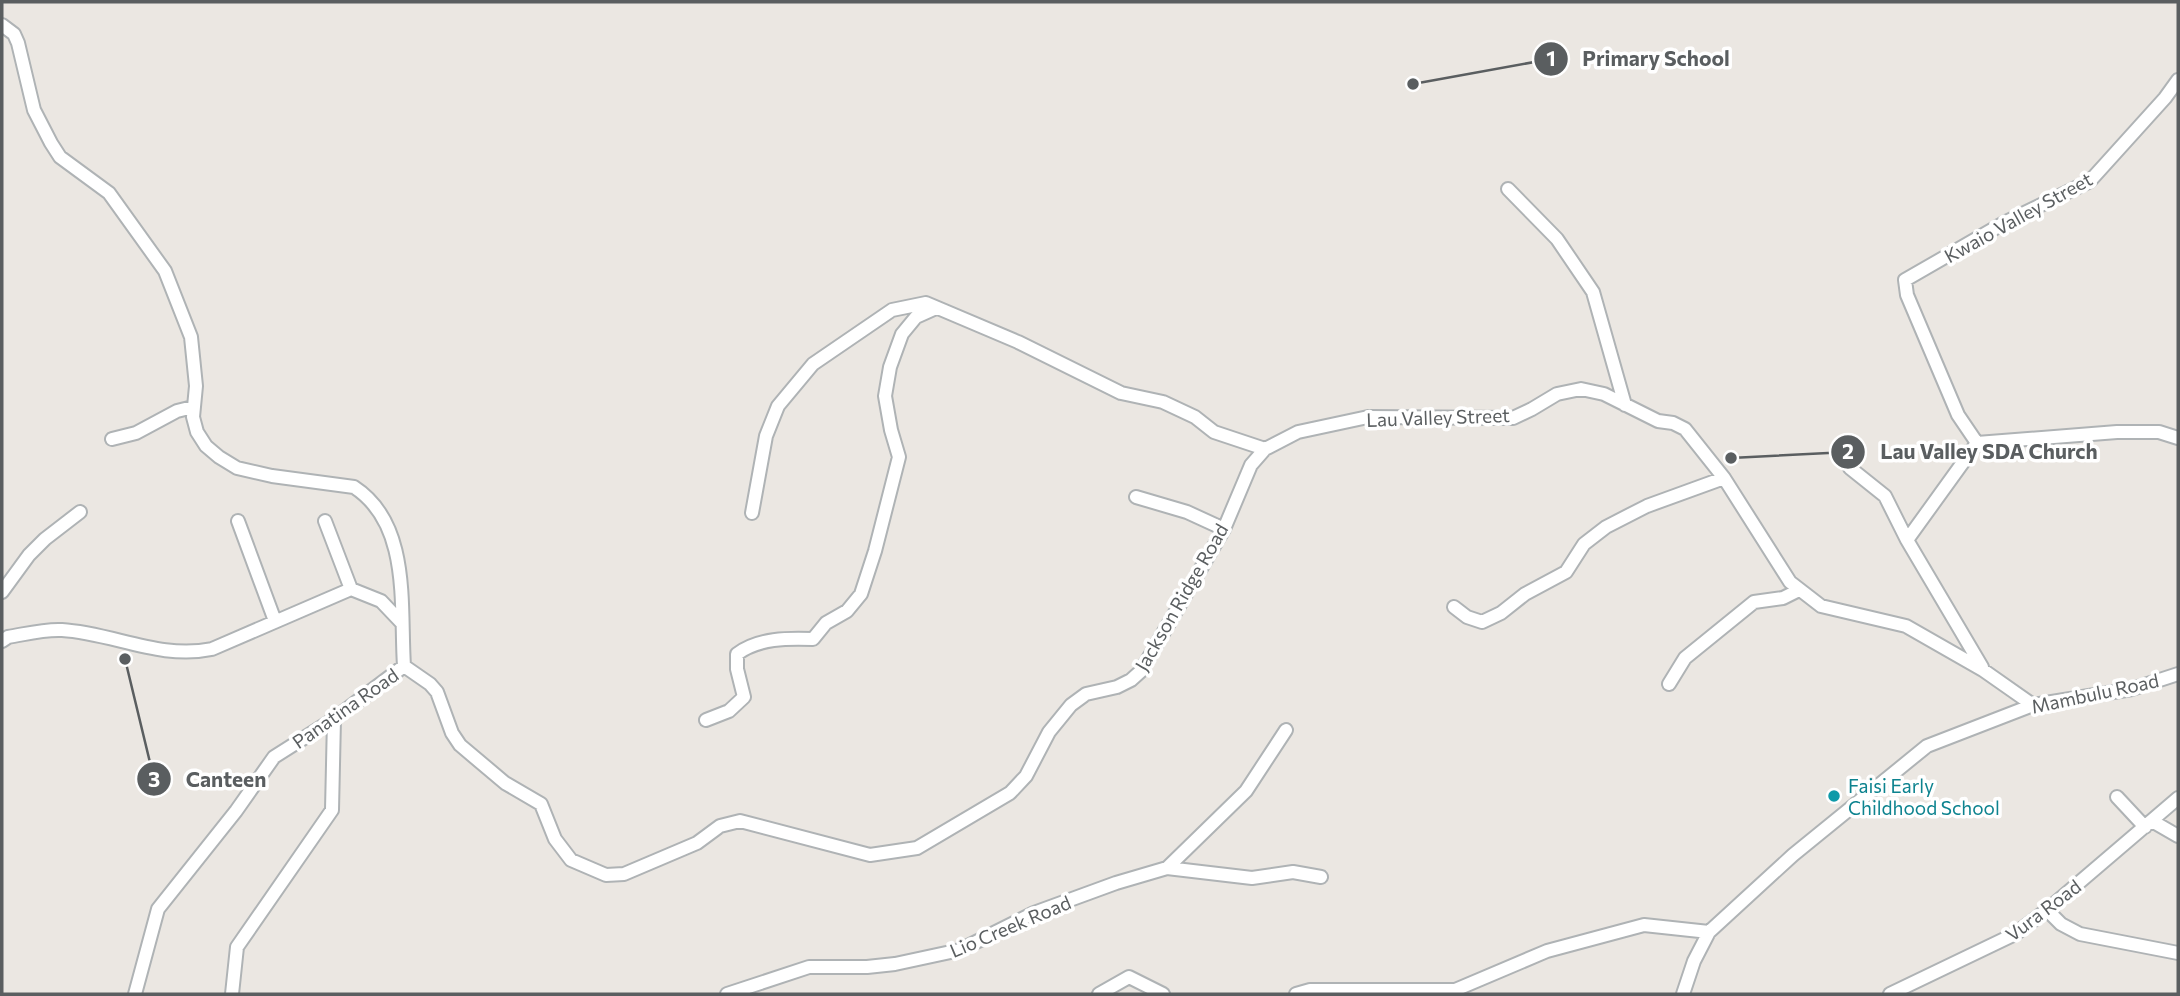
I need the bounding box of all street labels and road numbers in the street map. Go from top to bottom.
street label: Kwaio Valley Street [1940,167,2096,267]
street label: Lau Valley Street [1366,403,1510,431]
street label: Jackson Ridge Road [1129,519,1233,675]
street label: Panatina Road [288,663,402,753]
street label: Mambulu Road [2029,668,2161,718]
street label: Vura Road [2001,874,2085,946]
street label: Lio Creek Road [946,890,1074,962]

